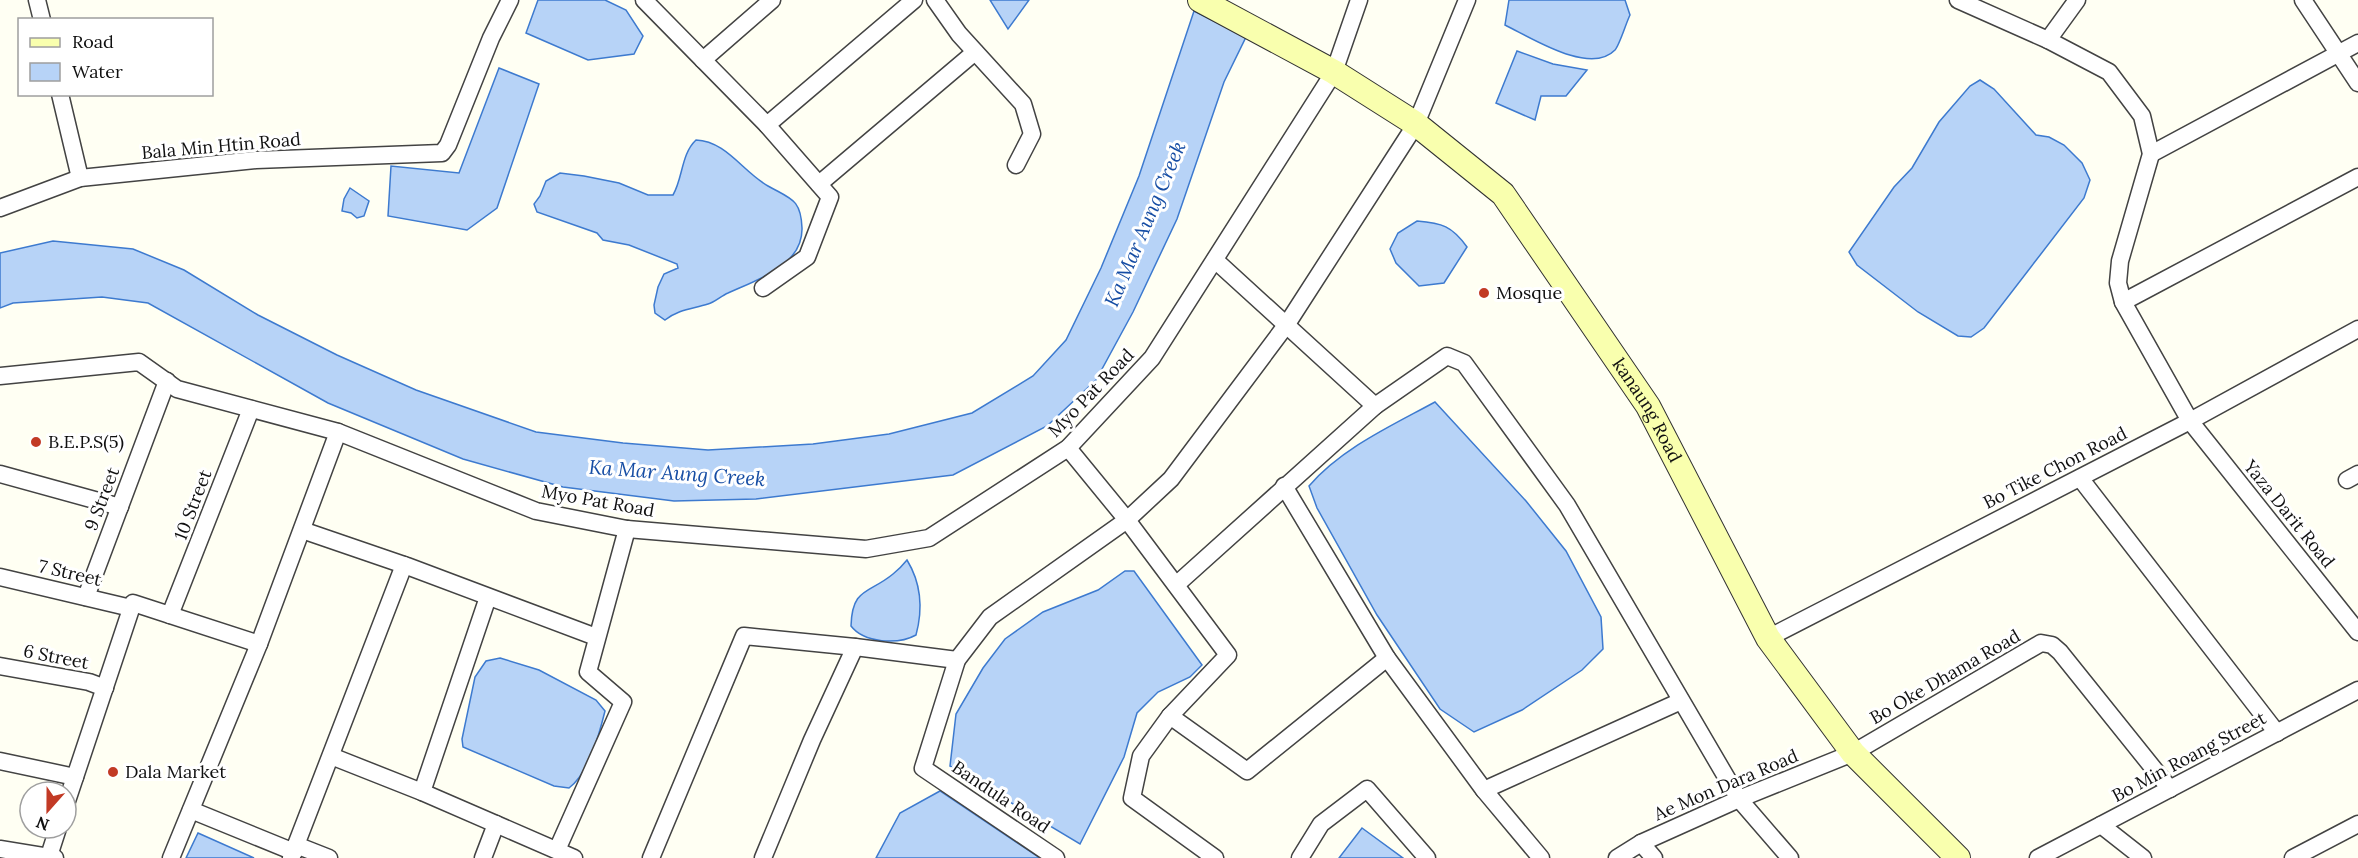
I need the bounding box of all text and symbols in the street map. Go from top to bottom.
legend [18,18,213,96]
text: Road [72,30,114,53]
text: Water [72,60,123,83]
street label: Bala Min Htin Road [140,127,302,164]
water label: Ka Mar Aung Creek [1098,137,1191,310]
place label: Mosque [1496,281,1562,304]
marker: Mosque [1477,286,1491,300]
street label: Myo Pat Road [1043,343,1139,442]
street label: kanaung Road [1608,354,1687,466]
street label: Bo Tike Chon Road [1979,421,2131,514]
place label: B.E.P.S(5) [48,430,124,453]
marker: B.E.P.S(5) [29,435,43,449]
water label: Ka Mar Aung Creek [588,454,766,491]
street label: Yaza Darit Road [2238,454,2340,572]
street label: 9 Street [79,464,124,534]
street label: 10 Street [169,466,216,543]
street label: Myo Pat Road [540,479,657,522]
street label: 7 Street [36,554,104,591]
street label: Bo Oke Dhama Road [1865,624,2024,729]
street label: 6 Street [21,639,91,674]
street label: Bo Min Roang Street [2108,706,2270,807]
street label: Ae Mon Dara Road [1649,744,1802,826]
street label: Bandula Road [948,755,1055,838]
place label: Dala Market [125,760,226,783]
marker: Dala Market [106,765,120,779]
north arrow [18,780,78,840]
text: N [33,812,52,836]

